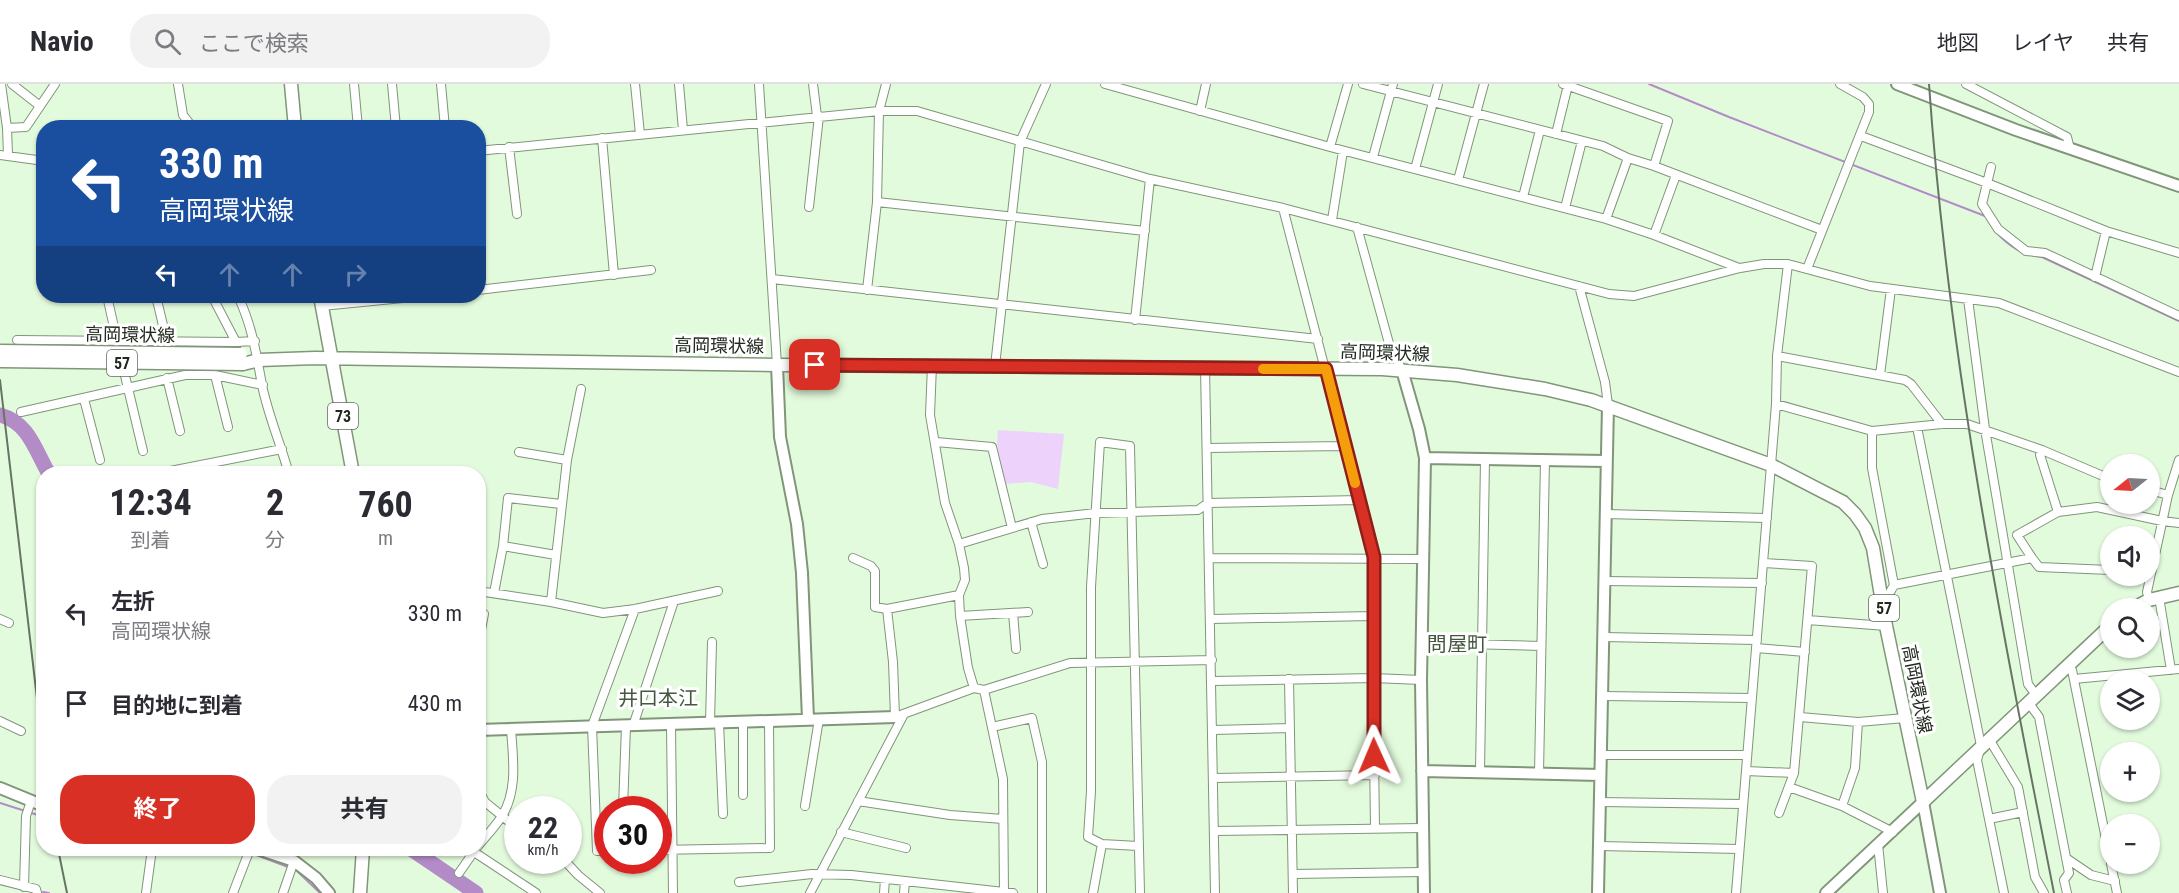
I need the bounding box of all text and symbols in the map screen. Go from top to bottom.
search box [130,14,550,68]
text: Navio [30,25,94,58]
icon: search [151,25,184,58]
text: ここで検索 [199,31,309,56]
text: 地図 [1937,31,1979,55]
text: レイヤ [2012,31,2074,55]
text: 共有 [2107,31,2149,55]
text: 330 m [159,139,264,188]
icon: left [60,144,138,222]
text: 高岡環状線 [159,195,294,227]
icon: left [150,258,183,291]
icon: ahead [213,258,246,291]
icon: ahead [276,258,309,291]
icon: right [339,258,372,291]
street label: 高岡環状線 [85,323,175,346]
street label: 高岡環状線 [674,334,764,357]
pin [789,339,840,390]
street label: 高岡環状線 [1340,340,1430,365]
icon: arrive [798,348,831,381]
road number: 57 [107,350,137,376]
road number: 73 [328,403,358,429]
north arrow [2100,454,2160,514]
map controls [2100,454,2160,874]
text: 12:34 [109,482,192,524]
text: 2 [266,482,284,524]
text: 760 [358,484,413,526]
text: m [378,526,393,550]
button: sound [2100,526,2160,586]
text: 到着 [131,528,171,552]
text: 分 [265,528,285,552]
text: 左折 [111,589,155,614]
road number: 57 [1869,595,1899,621]
icon: left [60,597,93,630]
button: search [2100,598,2160,658]
text: 330 m [408,601,462,626]
text: 高岡環状線 [111,619,211,643]
district label: 問屋町 [1427,632,1487,656]
street label: 高岡環状線 [1899,643,1936,735]
button: layers [2100,670,2160,730]
district label: 井口本江 [618,686,698,710]
icon: arrive [60,687,93,720]
text: 430 m [408,691,462,716]
text: 目的地に到着 [111,693,243,718]
position arrow [1342,724,1406,788]
button: + [2100,742,2160,802]
button: 終了 [60,775,255,844]
button: 共有 [267,775,462,844]
speed limit sign: 30 [594,796,672,874]
text: 22 [528,810,558,845]
button: − [2100,814,2160,874]
text: km/h [528,841,558,859]

